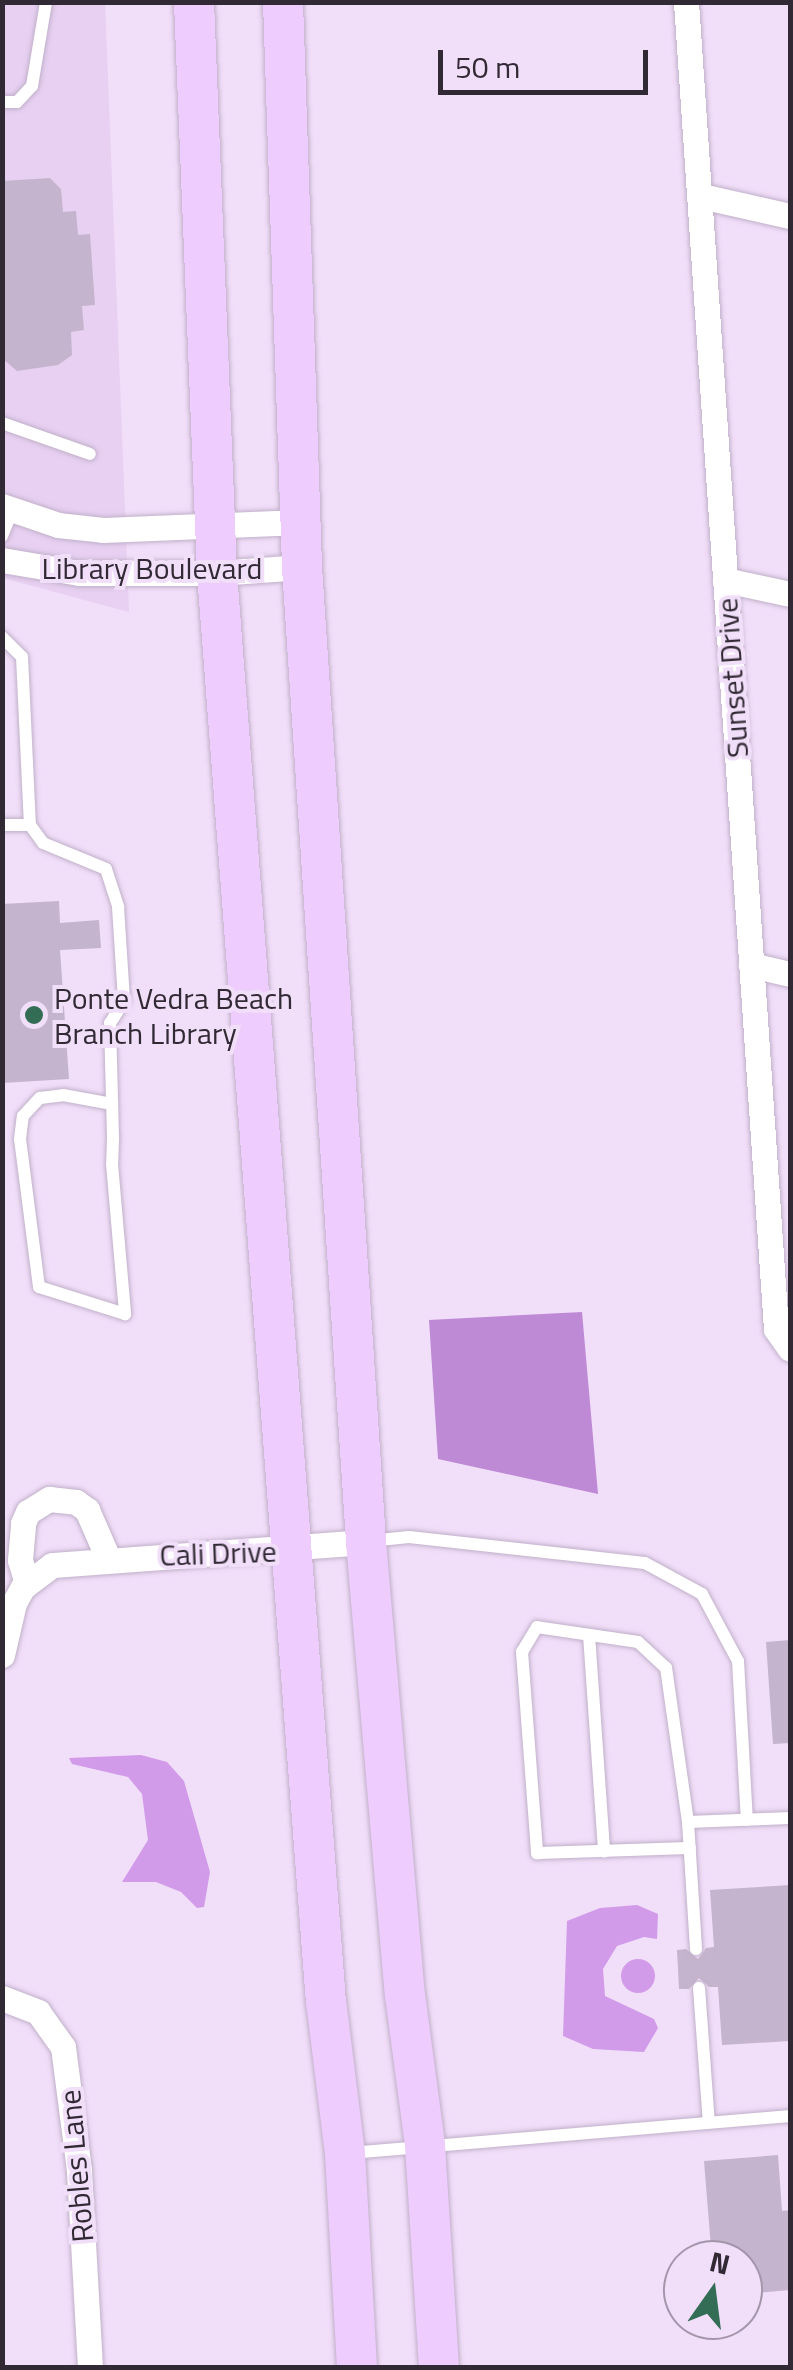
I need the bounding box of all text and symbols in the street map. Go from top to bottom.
scale bar [443,30,653,92]
text: 50 m [455,44,520,90]
street label: Library Boulevard [42,550,262,586]
street label: Sunset Drive [708,597,756,759]
place label: Ponte Vedra Beach Branch Library [54,980,293,1050]
marker: Ponte Vedra Beach Branch Library [23,1004,45,1026]
street label: Cali Drive [159,1533,277,1573]
street label: Robles Lane [51,2088,101,2244]
text: N [705,2239,735,2286]
north arrow [663,2240,763,2340]

